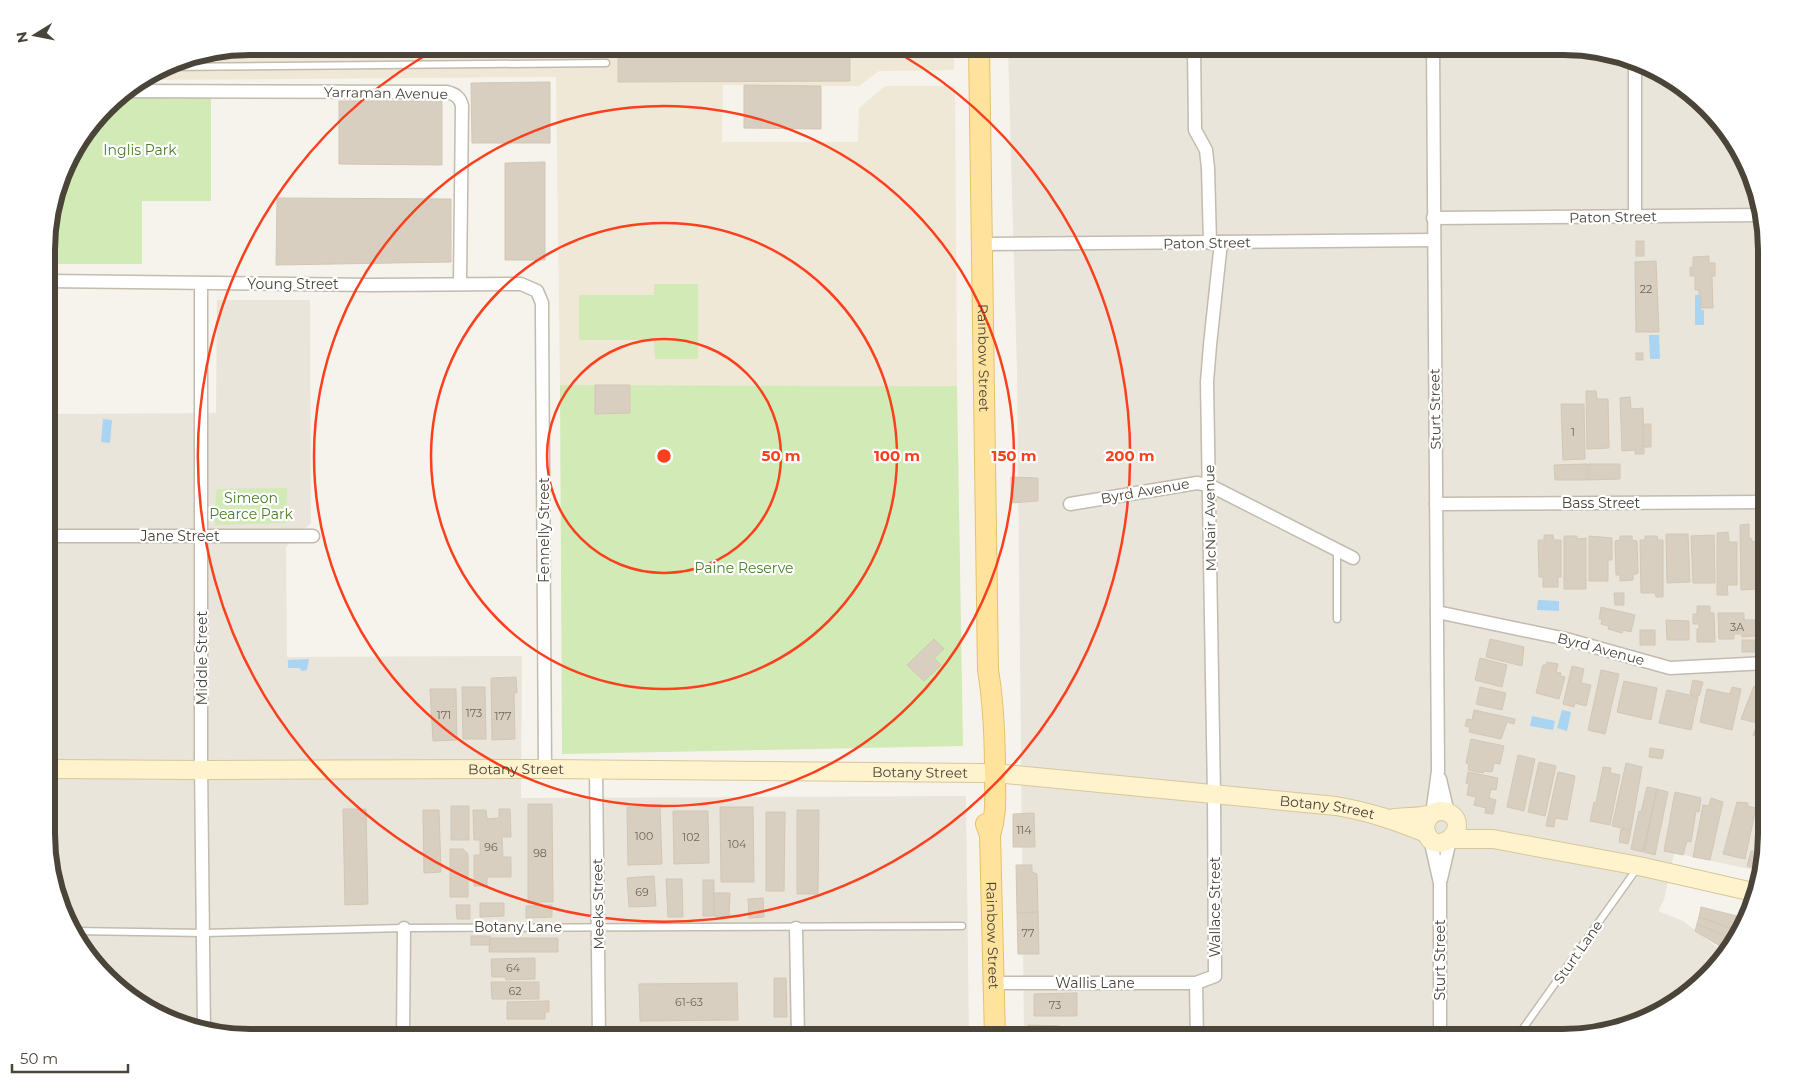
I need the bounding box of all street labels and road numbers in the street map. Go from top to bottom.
street label: Yarraman Avenue [324,83,448,103]
street label: Paton Street [1569,207,1657,227]
street label: Paton Street [1163,233,1251,253]
street label: Young Street [247,275,339,293]
street label: Rainbow Street [974,304,993,412]
street label: Sturt Street [1425,368,1445,450]
street label: McNair Avenue [1200,464,1220,572]
street label: Byrd Avenue [1099,474,1191,508]
street label: Fennelly Street [535,477,553,583]
street label: Bass Street [1562,494,1641,512]
street label: Jane Street [139,527,220,545]
street label: Middle Street [193,611,211,705]
street label: Byrd Avenue [1555,629,1647,669]
street label: Botany Street [468,760,564,778]
street label: Botany Street [872,763,968,782]
street label: Botany Street [1279,792,1377,823]
street label: Wallace Street [1206,856,1224,958]
street label: Meeks Street [588,858,608,950]
street label: Rainbow Street [982,881,1003,990]
street label: Sturt Lane [1550,917,1606,987]
street label: Botany Lane [474,918,562,936]
street label: Sturt Street [1431,919,1449,1001]
street label: Wallis Lane [1055,974,1135,992]

